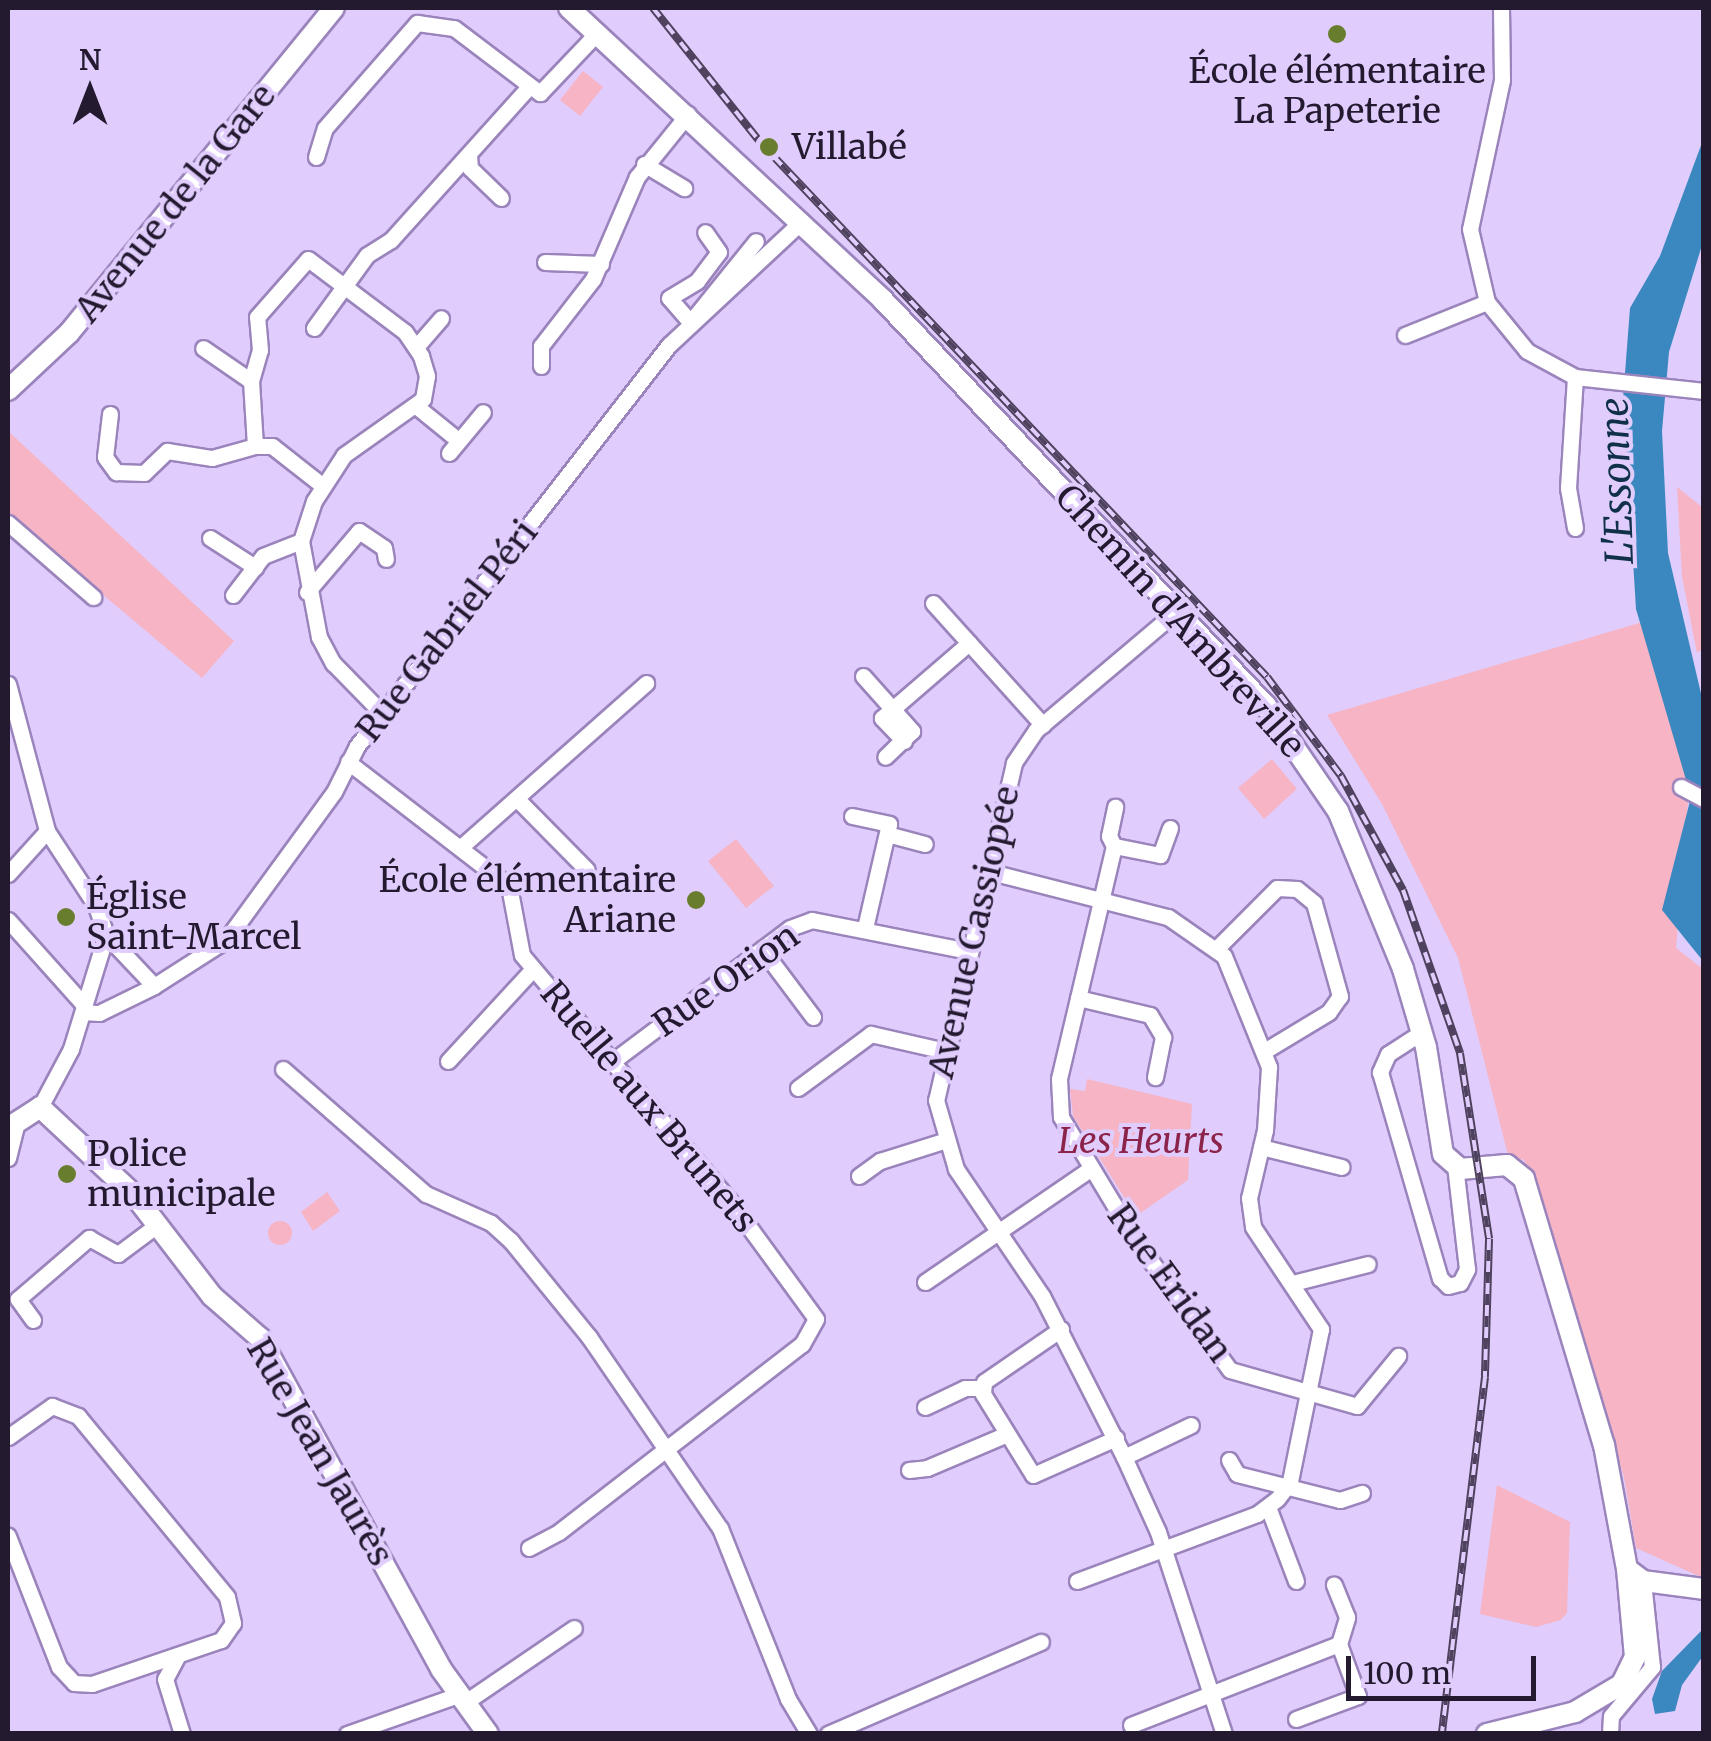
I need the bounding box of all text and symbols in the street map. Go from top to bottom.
marker: École élémentaire La Papeterie [1326,23,1348,45]
north arrow [40,40,140,140]
text: N [79,42,101,78]
place label: École élémentaire La Papeterie [1188,50,1486,132]
street label: Avenue de la Gare [66,75,284,331]
place label: Villabé [792,126,907,168]
marker: Villabé [756,134,782,160]
water label: L'Essonne [1591,397,1643,565]
street label: Chemin d'Ambreville [1047,476,1313,766]
street label: Rue Gabriel Péri [348,512,546,750]
street label: Avenue Cassiopée [920,782,1028,1082]
place label: École élémentaire Ariane [379,859,676,941]
place label: Église Saint-Marcel [86,876,301,958]
marker: École élémentaire Ariane [685,889,707,911]
marker: Église Saint-Marcel [55,906,77,928]
street label: Rue Orion [645,915,807,1045]
street label: Ruelle aux Brunets [532,973,766,1241]
park label: Les Heurts [1058,1120,1224,1162]
place label: Police municipale [87,1133,276,1215]
marker: Police municipale [56,1163,78,1185]
street label: Rue Eridan [1099,1196,1241,1370]
street label: Rue Jean Jaurès [238,1331,402,1573]
scale bar [1351,1636,1541,1698]
text: 100 m [1363,1654,1451,1692]

